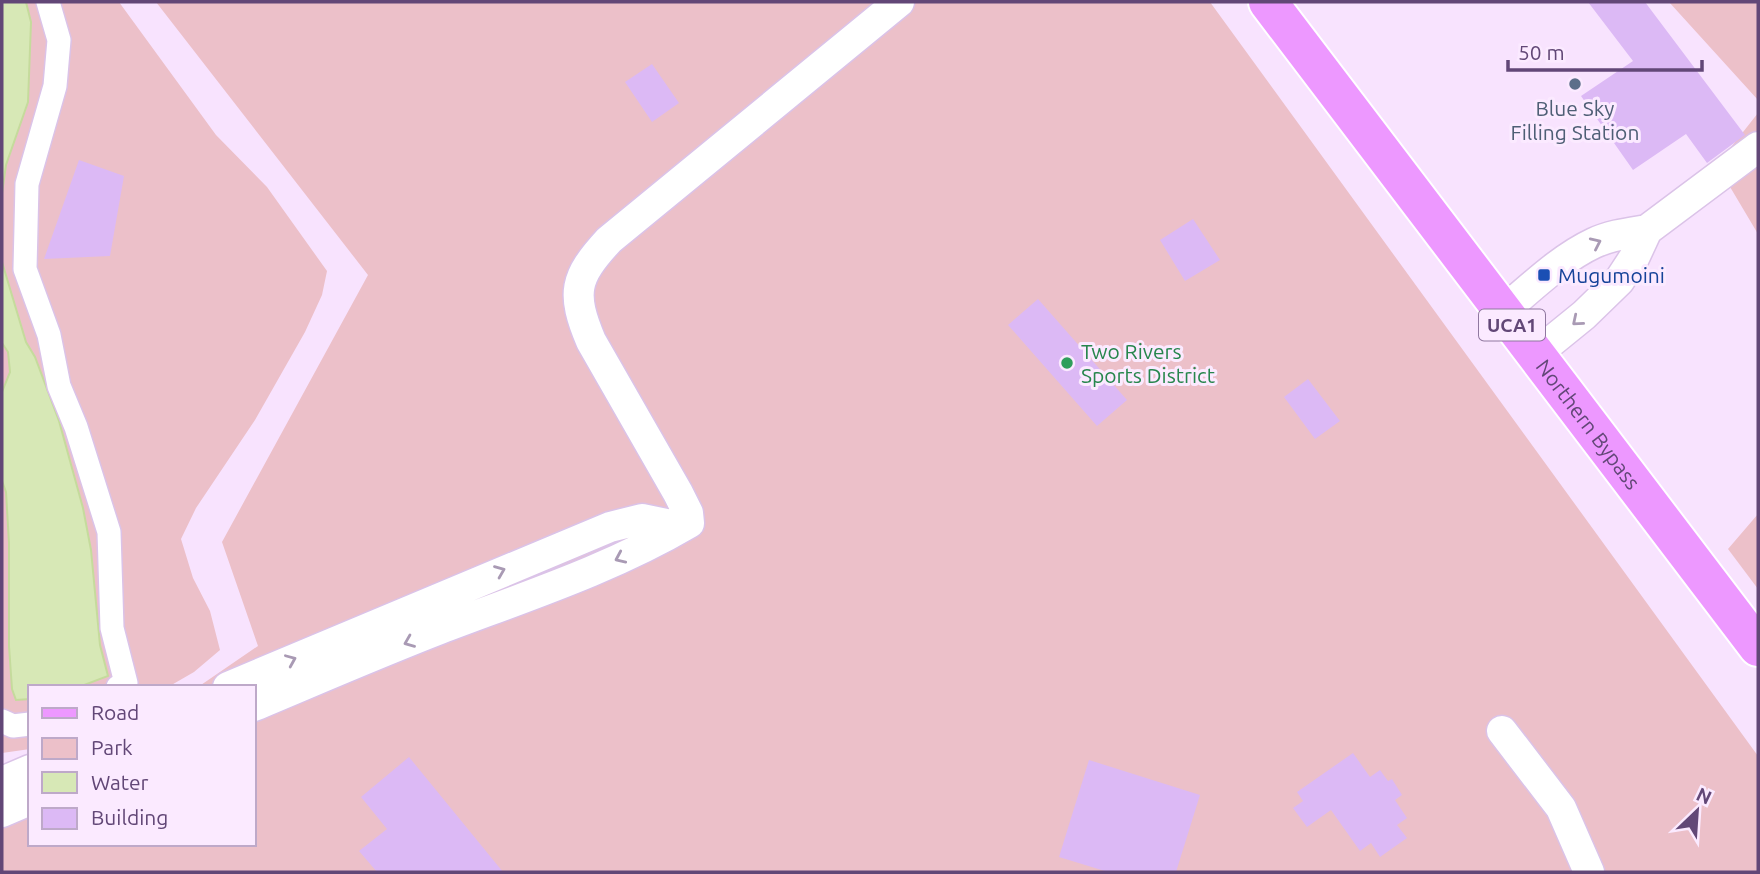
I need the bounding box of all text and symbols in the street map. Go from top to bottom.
scale bar [1508,28,1702,72]
text: 50 m [1518,40,1565,64]
marker: Blue Sky Filling Station [1567,76,1583,92]
place label: Blue Sky Filling Station [1511,96,1639,144]
one-way arrow [1589,238,1601,252]
place label: Mugumoini [1558,263,1665,287]
marker: Mugumoini [1536,267,1552,283]
road number: UCA1 [1479,310,1545,340]
one-way arrow [1572,313,1585,325]
place label: Two Rivers Sports District [1081,339,1215,387]
street label: Northern Bypass [1532,354,1646,494]
marker: Two Rivers Sports District [1059,355,1075,371]
one-way arrow [615,550,627,564]
one-way arrow [494,566,506,580]
one-way arrow [403,634,416,648]
one-way arrow [283,654,296,668]
legend [28,685,256,846]
text: Road [91,700,139,724]
text: Park [91,735,133,759]
text: Water [91,770,149,794]
north arrow [1662,776,1732,846]
text: N [1693,783,1715,809]
text: Building [91,805,168,829]

